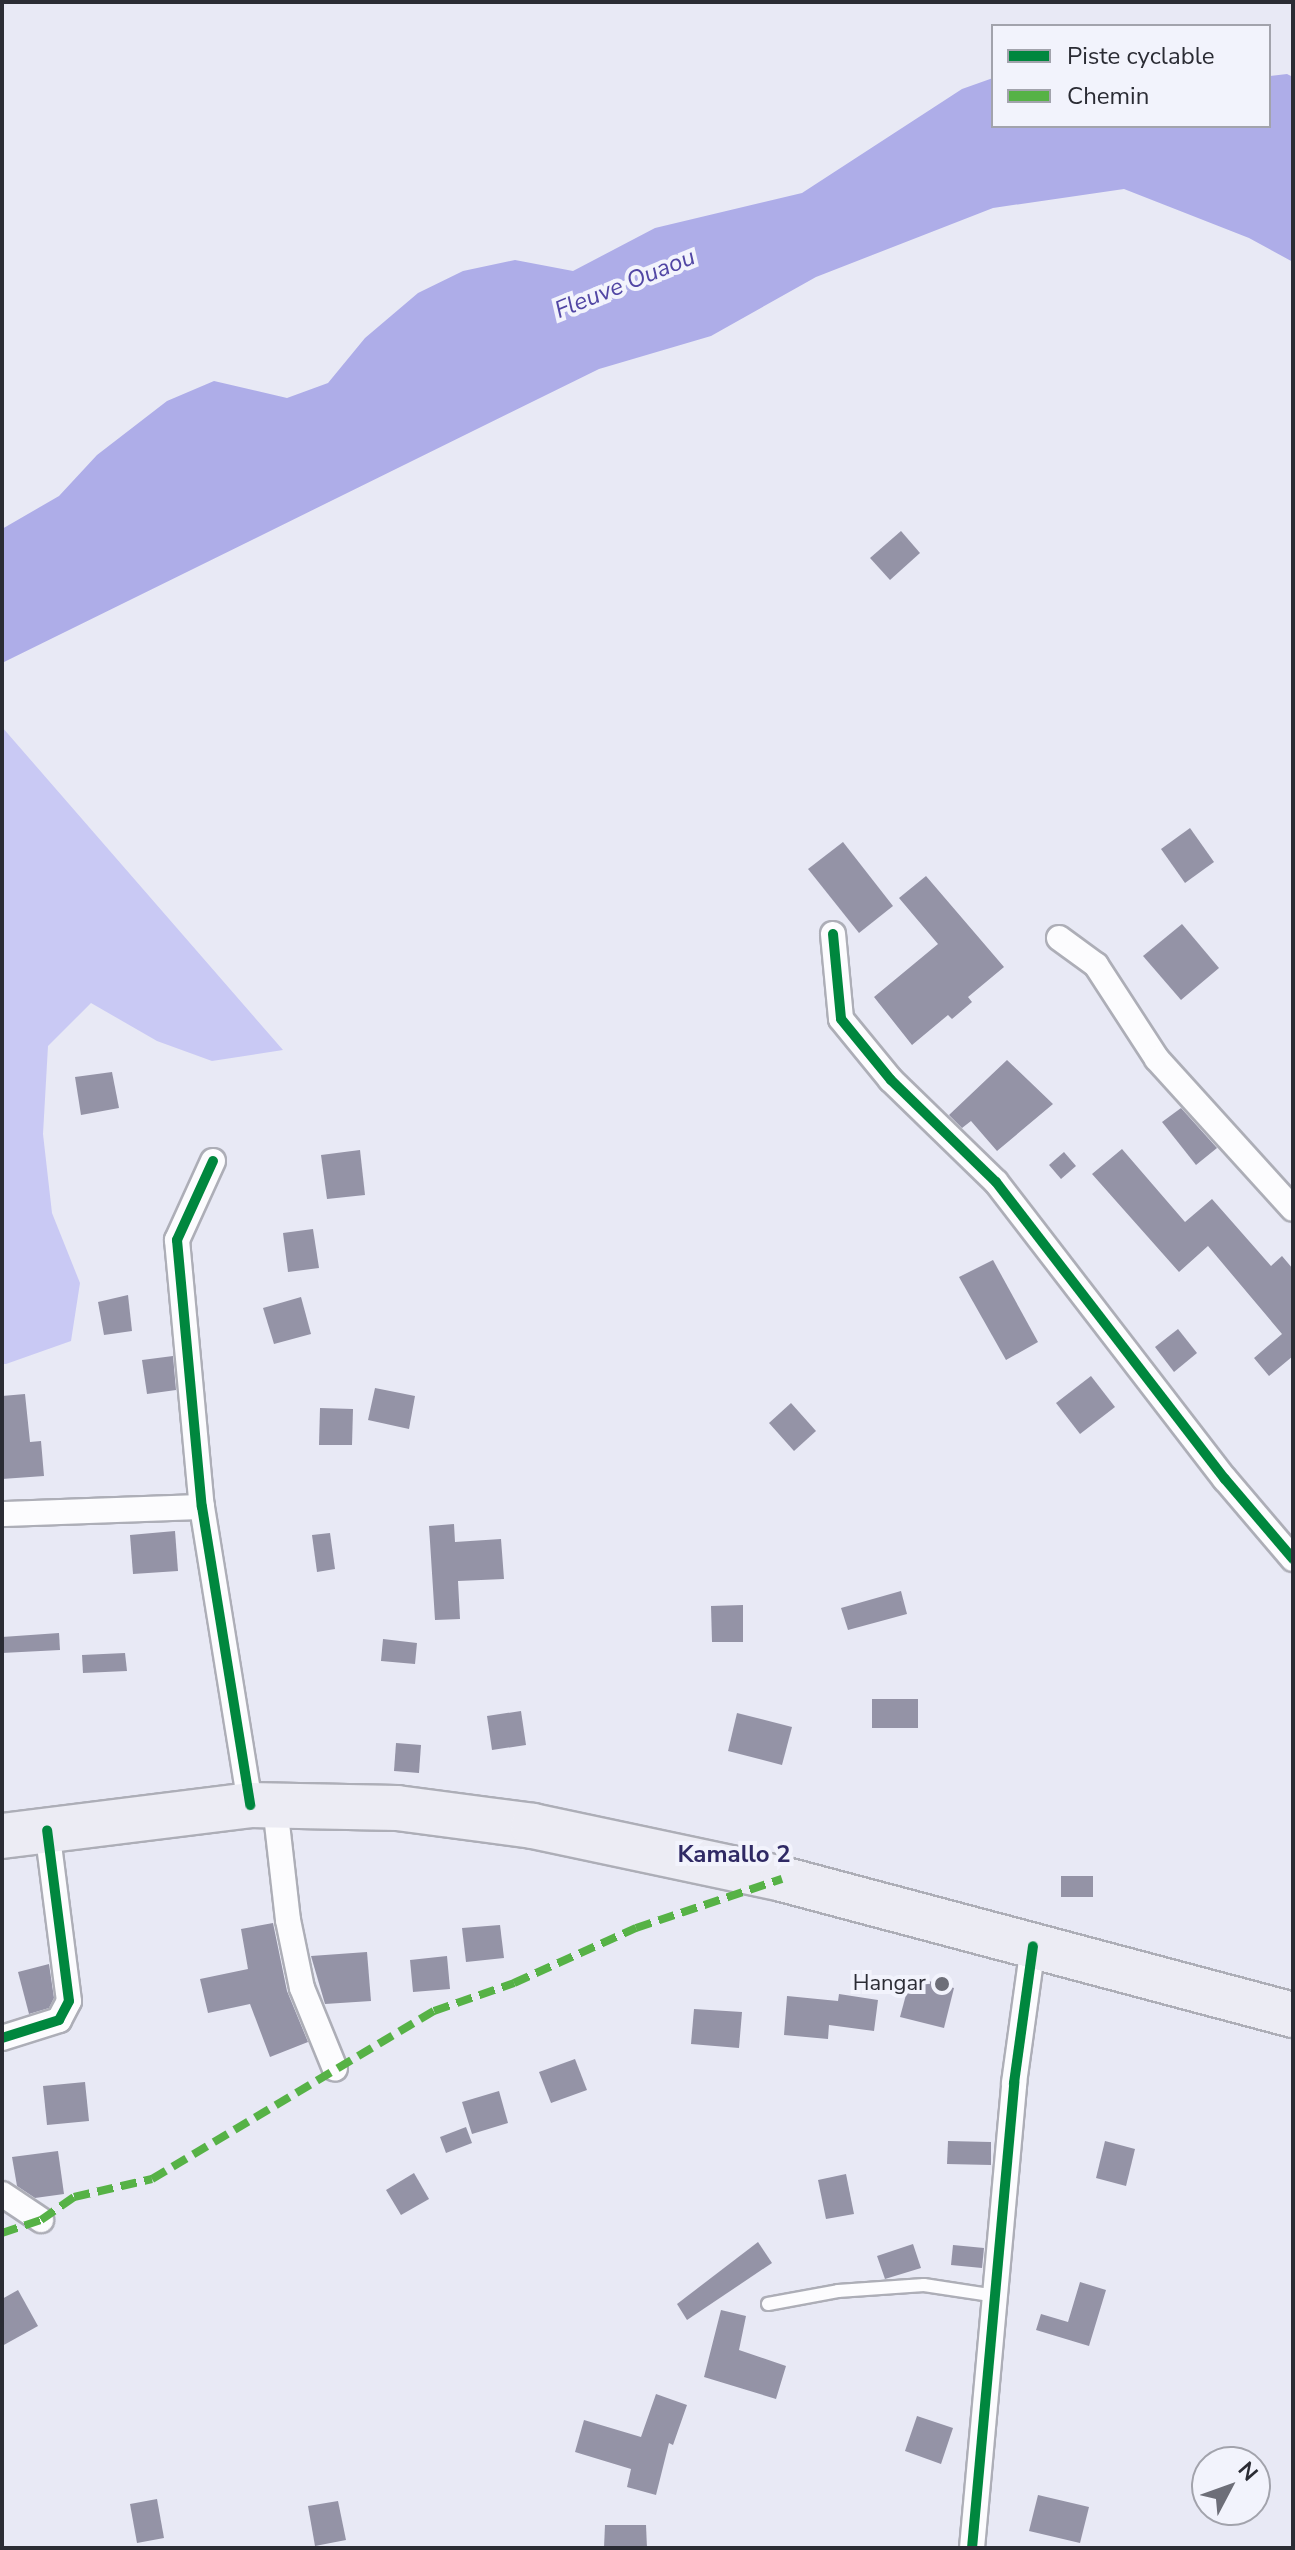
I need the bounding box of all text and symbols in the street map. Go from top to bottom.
legend [991,24,1271,128]
text: Piste cyclable [1067,40,1214,72]
text: Chemin [1067,80,1149,112]
water label: Fleuve Ouaou [551,243,699,325]
district label: Kamallo 2 [677,1841,791,1869]
place label: Hangar [853,1971,926,1997]
marker: Hangar [933,1975,951,1993]
north arrow [1191,2446,1271,2526]
text: N [1231,2456,1264,2488]

